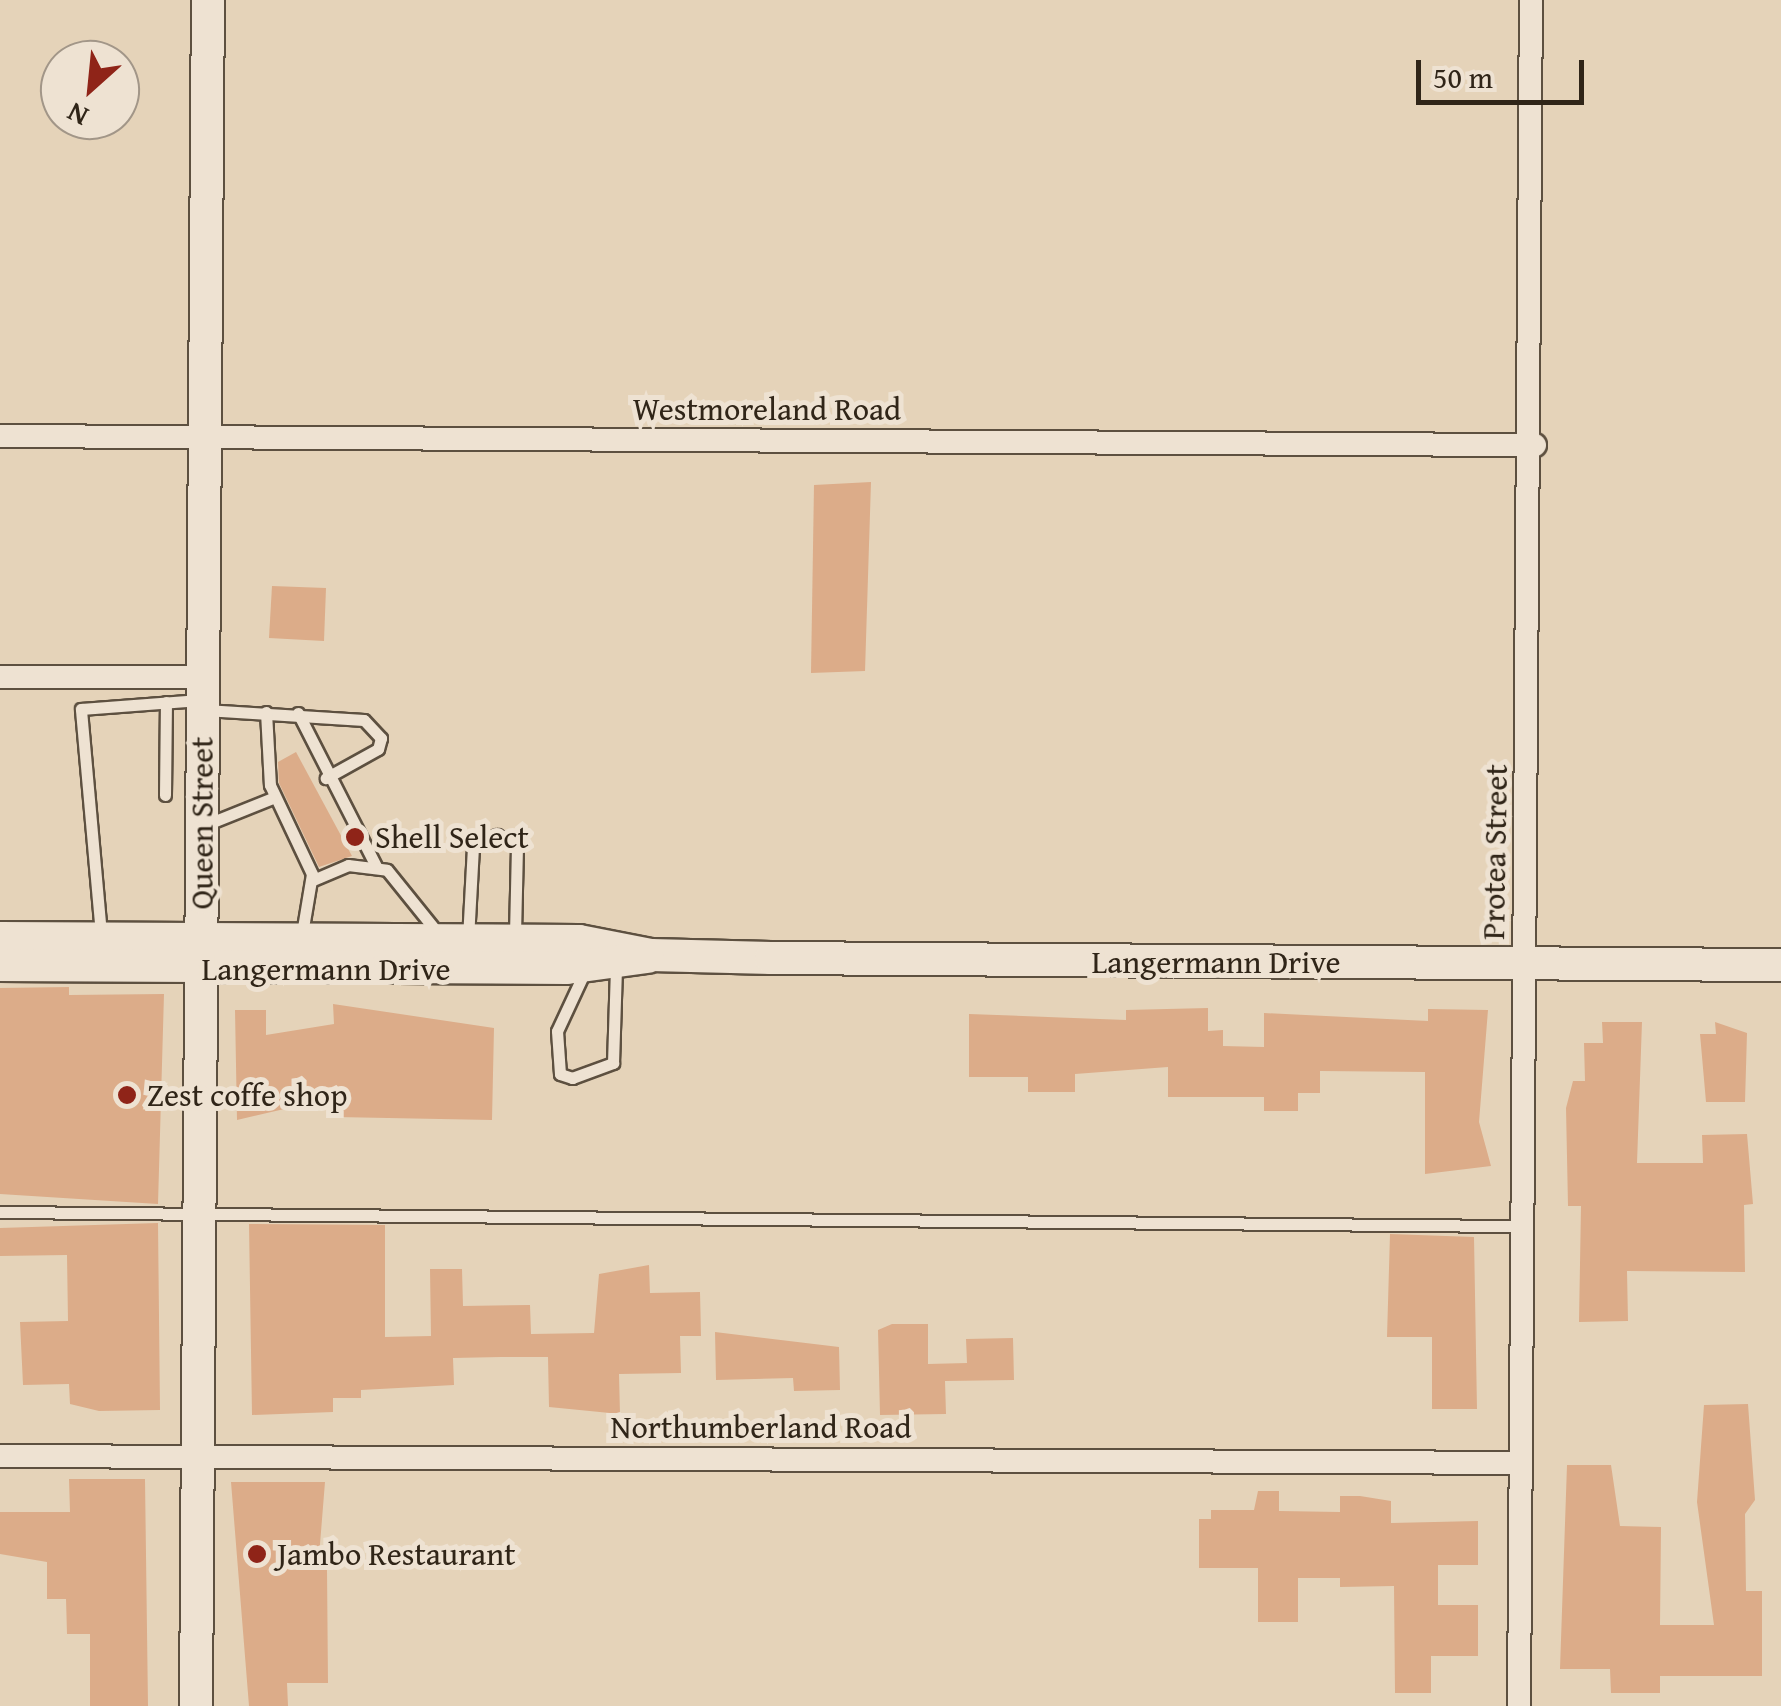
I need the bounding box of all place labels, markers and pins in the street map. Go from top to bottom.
place label: Shell Select [375,818,529,856]
marker: Shell Select [344,826,366,848]
place label: Zest coffe shop [147,1076,347,1114]
marker: Zest coffe shop [116,1084,138,1106]
place label: Jambo Restaurant [277,1535,515,1573]
marker: Jambo Restaurant [246,1543,268,1565]

